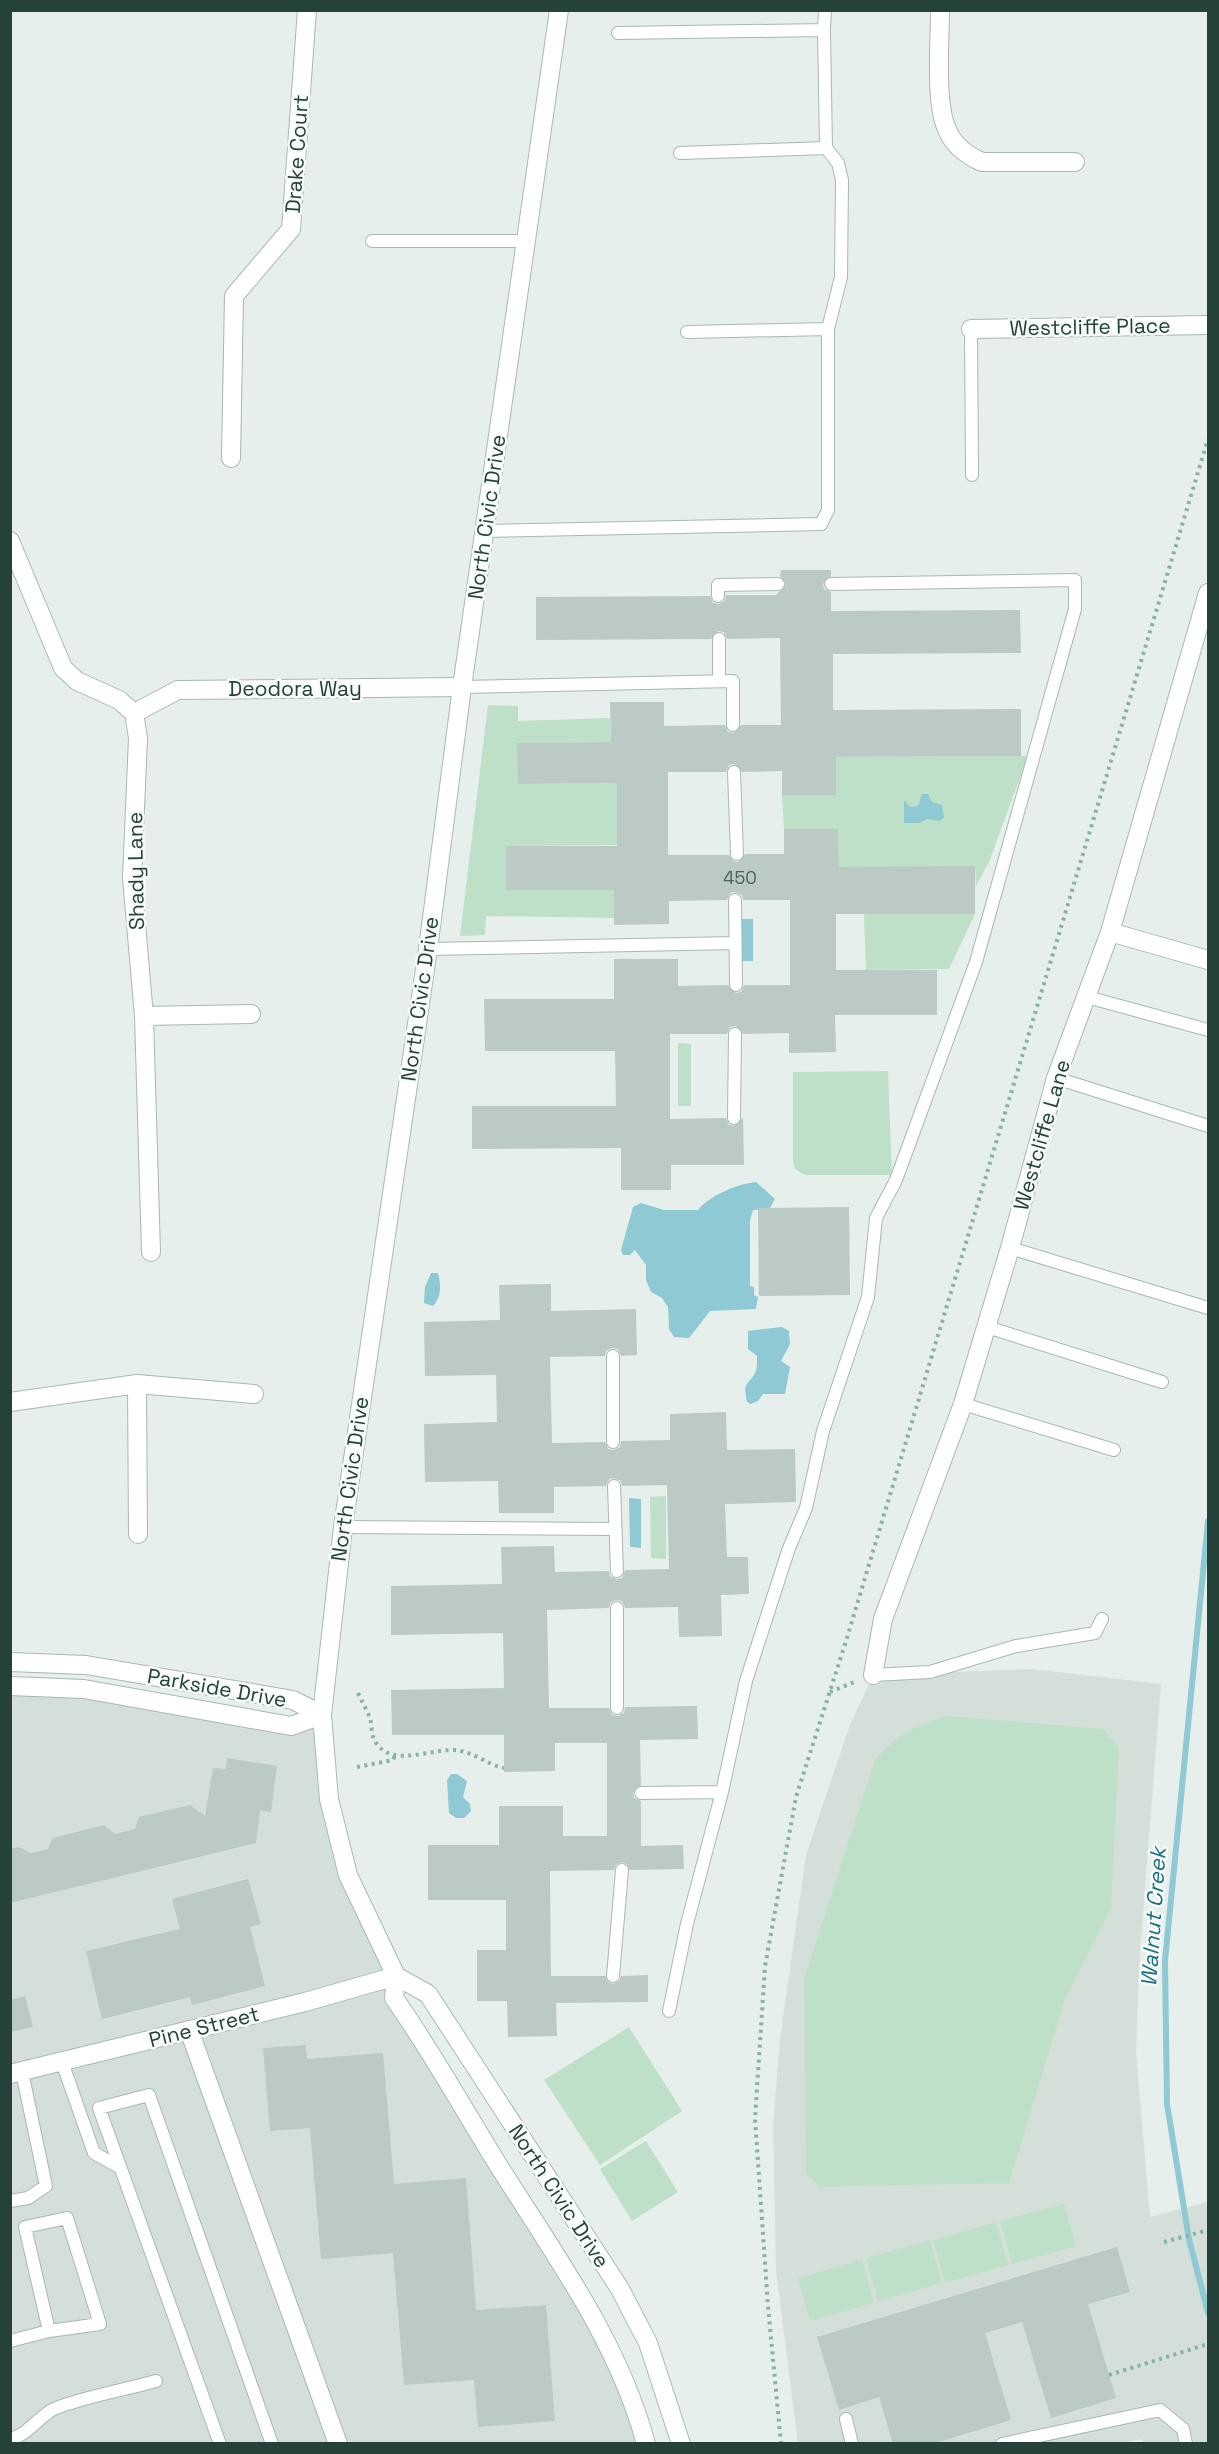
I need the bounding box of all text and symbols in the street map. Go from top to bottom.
street label: Drake Court [279,94,314,214]
street label: Westcliffe Place [1009,312,1171,341]
street label: North Civic Drive [462,433,511,601]
street label: Deodora Way [228,675,362,702]
street label: Shady Lane [121,812,150,930]
house number: 450 [723,866,757,889]
street label: North Civic Drive [395,915,444,1083]
street label: Westcliffe Lane [1007,1056,1076,1213]
street label: North Civic Drive [325,1395,374,1563]
street label: Parkside Drive [145,1662,289,1713]
water label: Walnut Creek [1134,1844,1172,1988]
street label: Pine Street [146,2000,262,2053]
street label: North Civic Drive [503,2119,616,2273]

